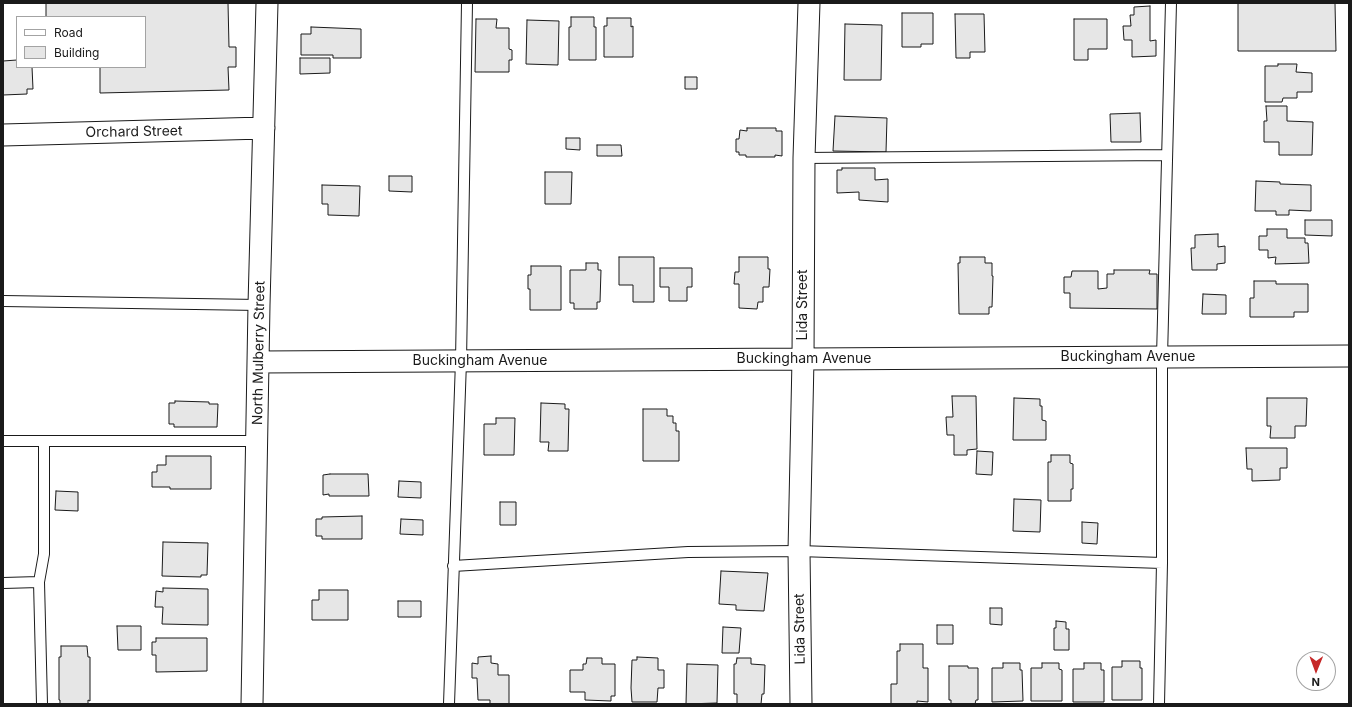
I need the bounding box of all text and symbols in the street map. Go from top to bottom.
legend [16,16,146,68]
text: Road [54,25,83,40]
text: Building [54,45,99,60]
street label: Orchard Street [85,123,183,141]
street label: Lida Street [795,269,811,341]
street label: North Mulberry Street [249,281,269,425]
street label: Buckingham Avenue [1061,349,1195,365]
street label: Buckingham Avenue [737,351,871,367]
street label: Buckingham Avenue [413,353,547,369]
street label: Lida Street [791,593,809,665]
north arrow [1296,651,1336,691]
text: N [1311,675,1320,689]

